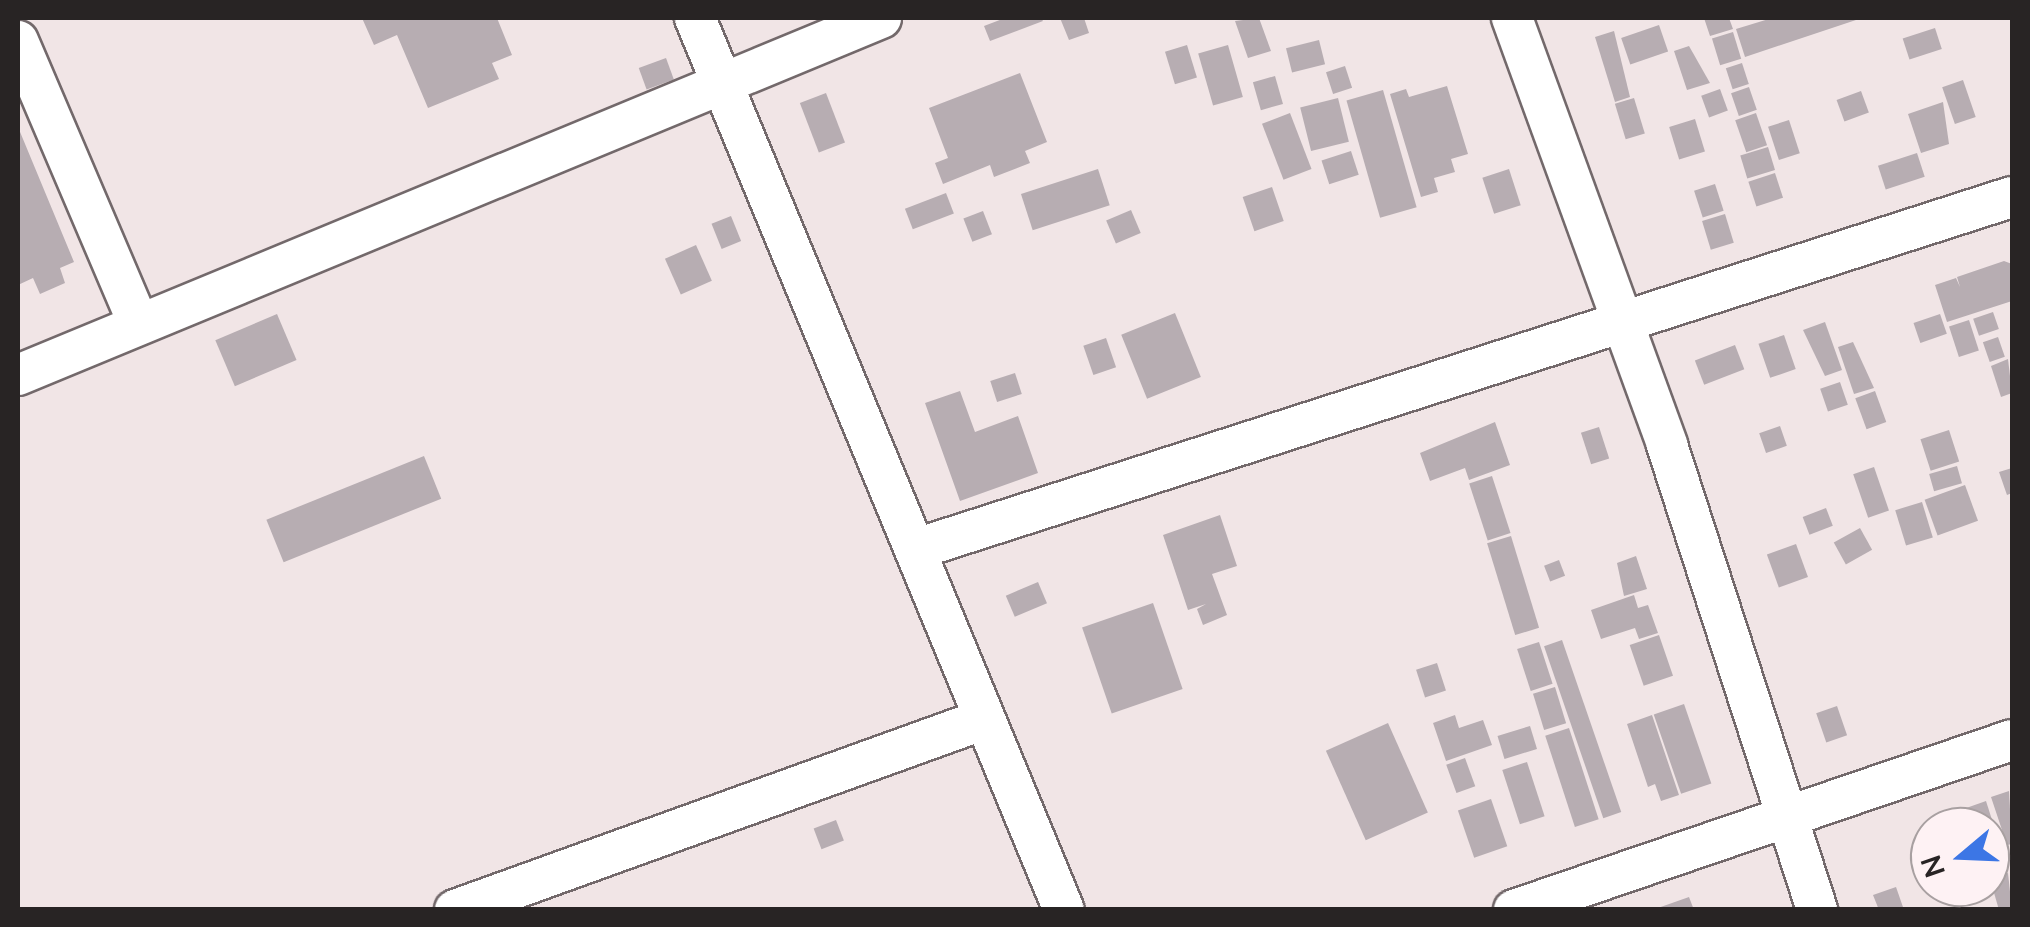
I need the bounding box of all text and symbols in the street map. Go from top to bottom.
north arrow [1910,807,2010,907]
text: N [1912,850,1955,882]

